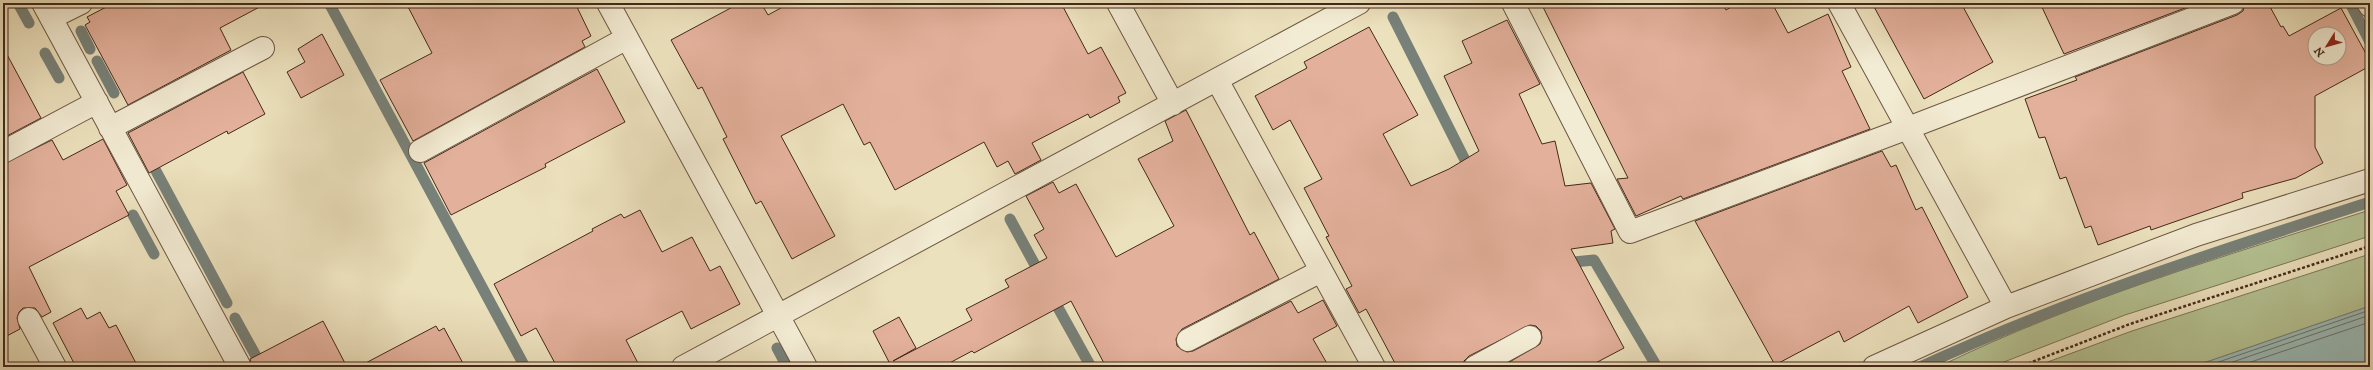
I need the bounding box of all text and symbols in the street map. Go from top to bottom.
north arrow [2307,26,2347,66]
text: N [2312,44,2328,59]

